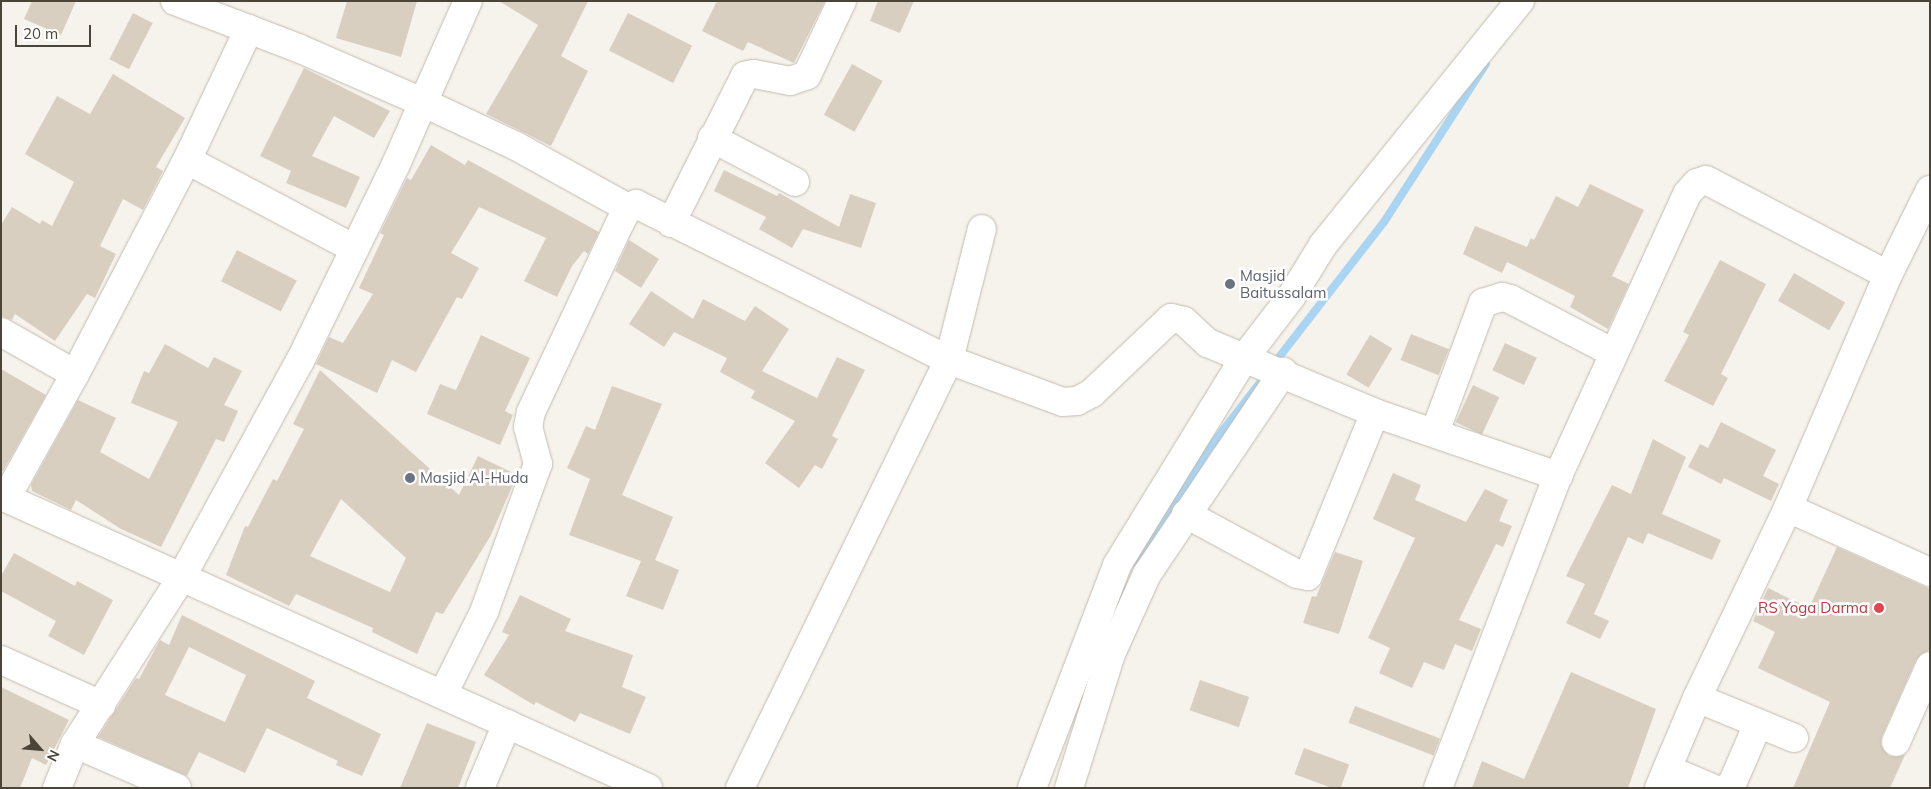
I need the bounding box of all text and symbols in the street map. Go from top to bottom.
scale bar [18,15,94,47]
text: 20 m [23,24,58,43]
place label: Masjid Baitussalam [1240,266,1326,301]
marker: Masjid Baitussalam [1224,278,1236,290]
place label: Masjid Al-Huda [420,469,529,487]
marker: Masjid Al-Huda [404,472,416,484]
place label: RS Yoga Darma [1758,599,1868,617]
marker: RS Yoga Darma [1872,601,1886,615]
north arrow [15,724,65,774]
text: N [43,747,64,765]

